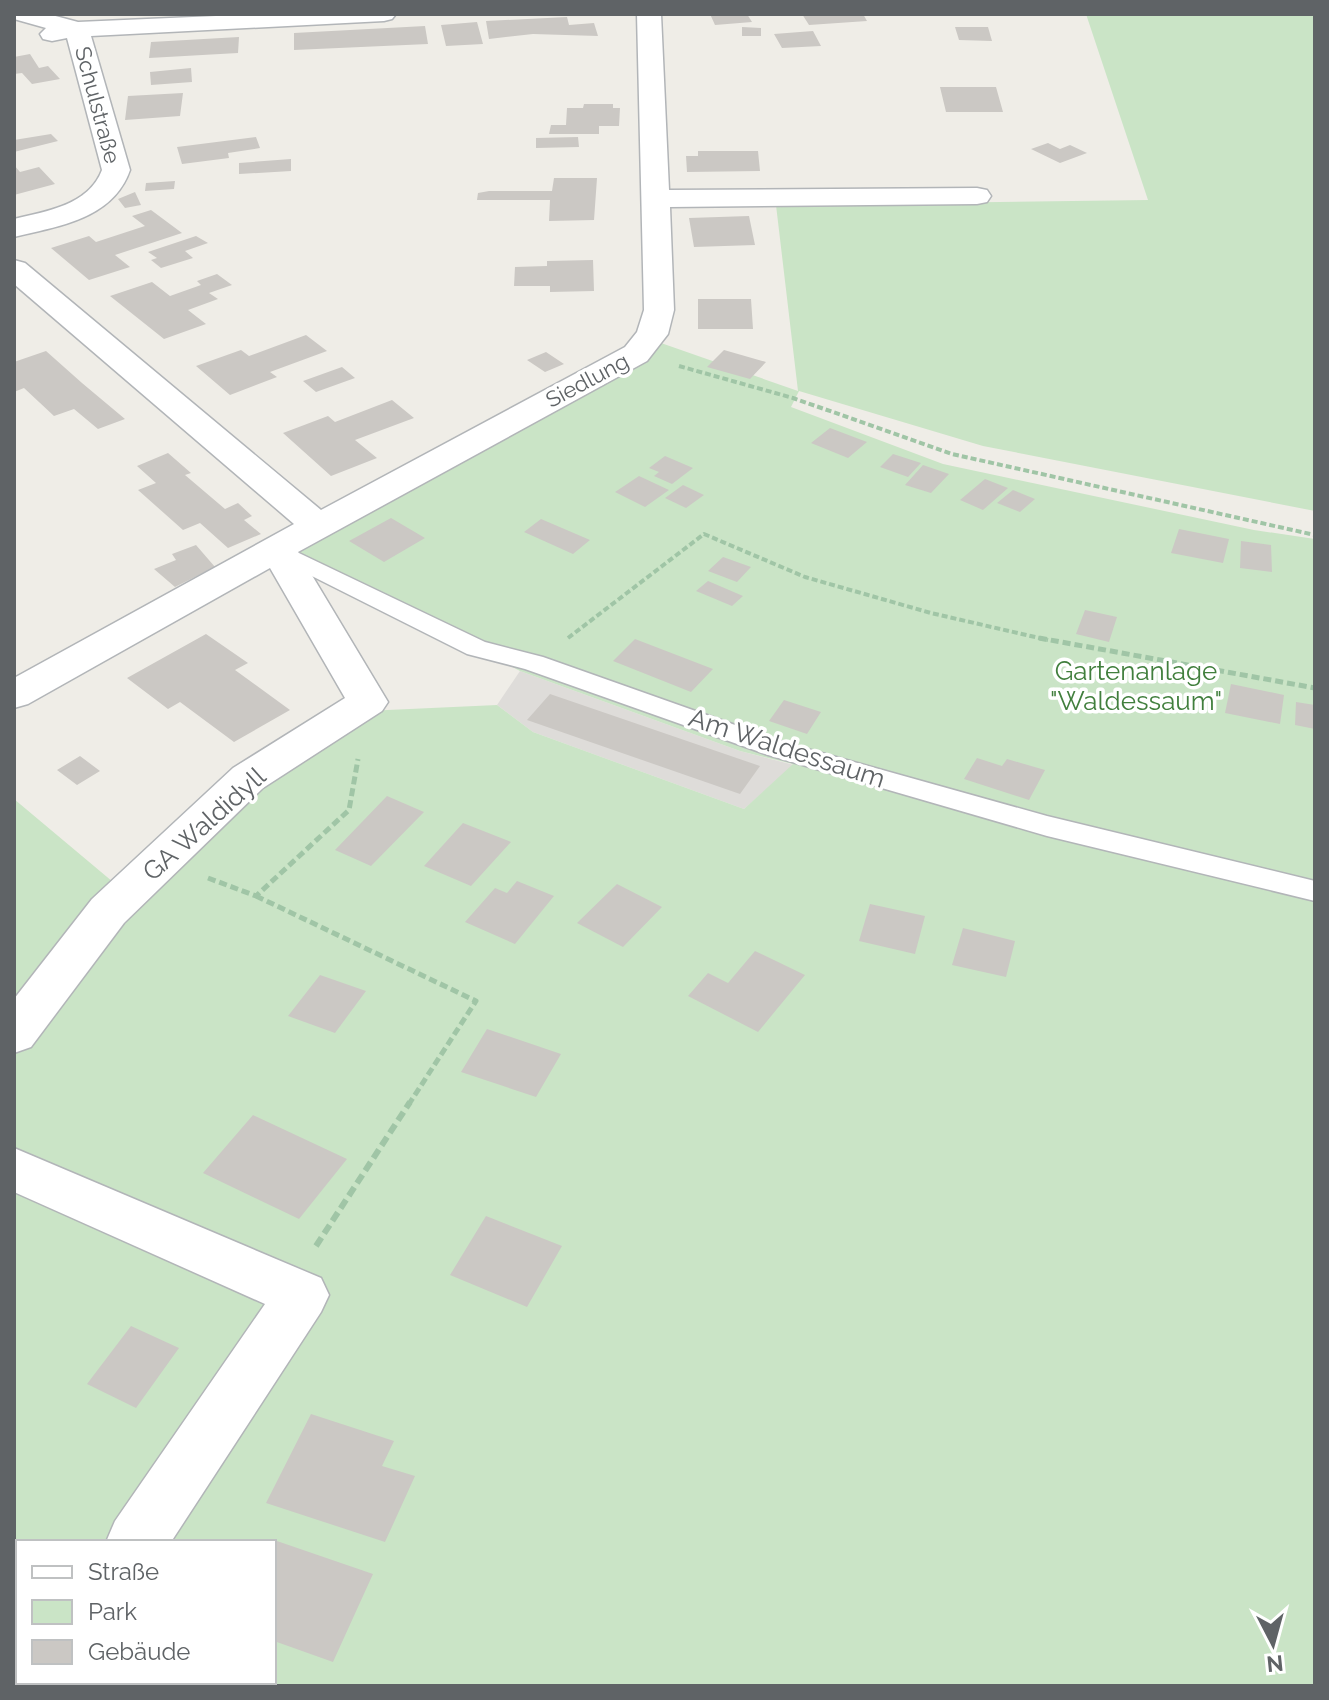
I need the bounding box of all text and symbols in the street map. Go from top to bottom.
street label: Schulstraße [70,44,126,166]
street label: Siedlung [541,347,633,413]
park label: Gartenanlage "Waldessaum" [1050,656,1222,716]
street label: Am Waldessaum [685,702,889,794]
street label: GA Waldidyll [137,761,272,887]
legend [16,1540,276,1684]
text: Straße [88,1557,159,1586]
text: Park [88,1597,137,1626]
north arrow [1233,1604,1313,1684]
text: Gebäude [88,1637,190,1666]
text: N [1265,1650,1285,1678]

